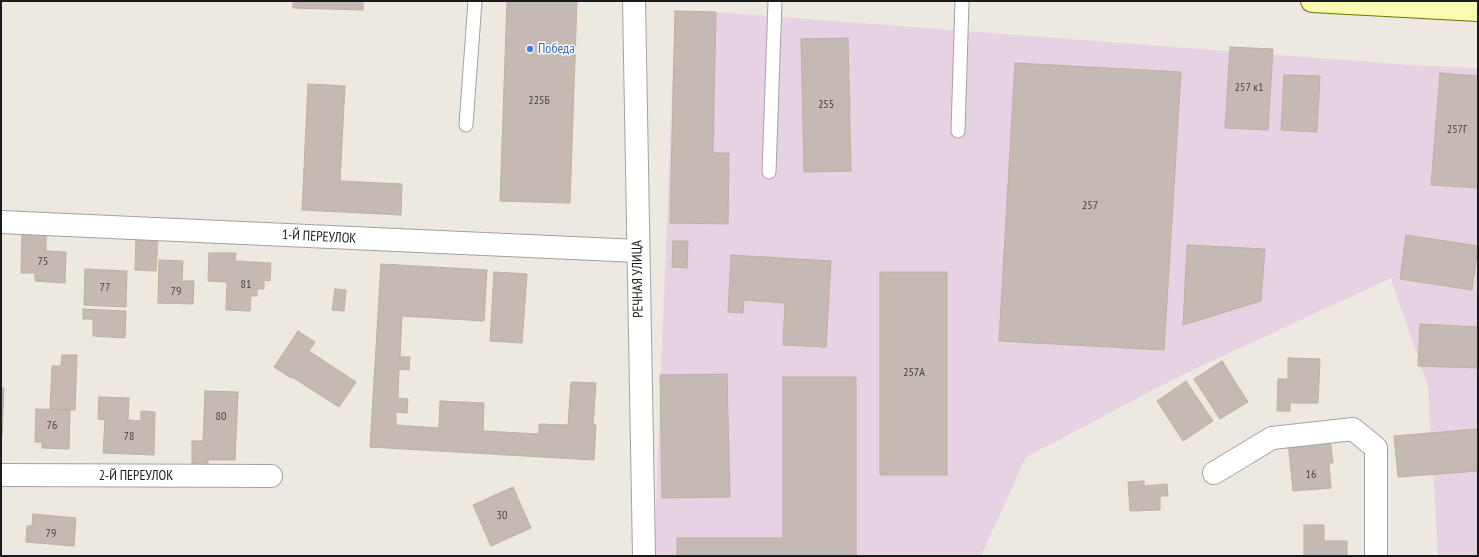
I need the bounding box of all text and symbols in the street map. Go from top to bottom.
place label: Победа [538,41,575,57]
marker: Победа [525,44,535,54]
house number: 257 к1 [1235,81,1263,95]
house number: 225Б [528,94,550,108]
house number: 255 [818,98,834,112]
house number: 257Г [1447,123,1467,137]
house number: 257 [1082,199,1098,213]
street label: 1-Й ПЕРЕУЛОК [281,227,357,247]
street label: РЕЧНАЯ УЛИЦА [629,240,647,318]
house number: 75 [38,255,48,269]
house number: 81 [241,278,251,292]
house number: 77 [100,281,110,295]
house number: 79 [171,285,181,299]
house number: 257А [903,366,925,380]
house number: 80 [216,410,226,424]
house number: 76 [47,419,57,433]
house number: 78 [124,430,134,444]
street label: 2-Й ПЕРЕУЛОК [99,468,173,484]
house number: 16 [1306,468,1316,482]
house number: 30 [497,509,507,523]
house number: 79 [46,527,56,541]

